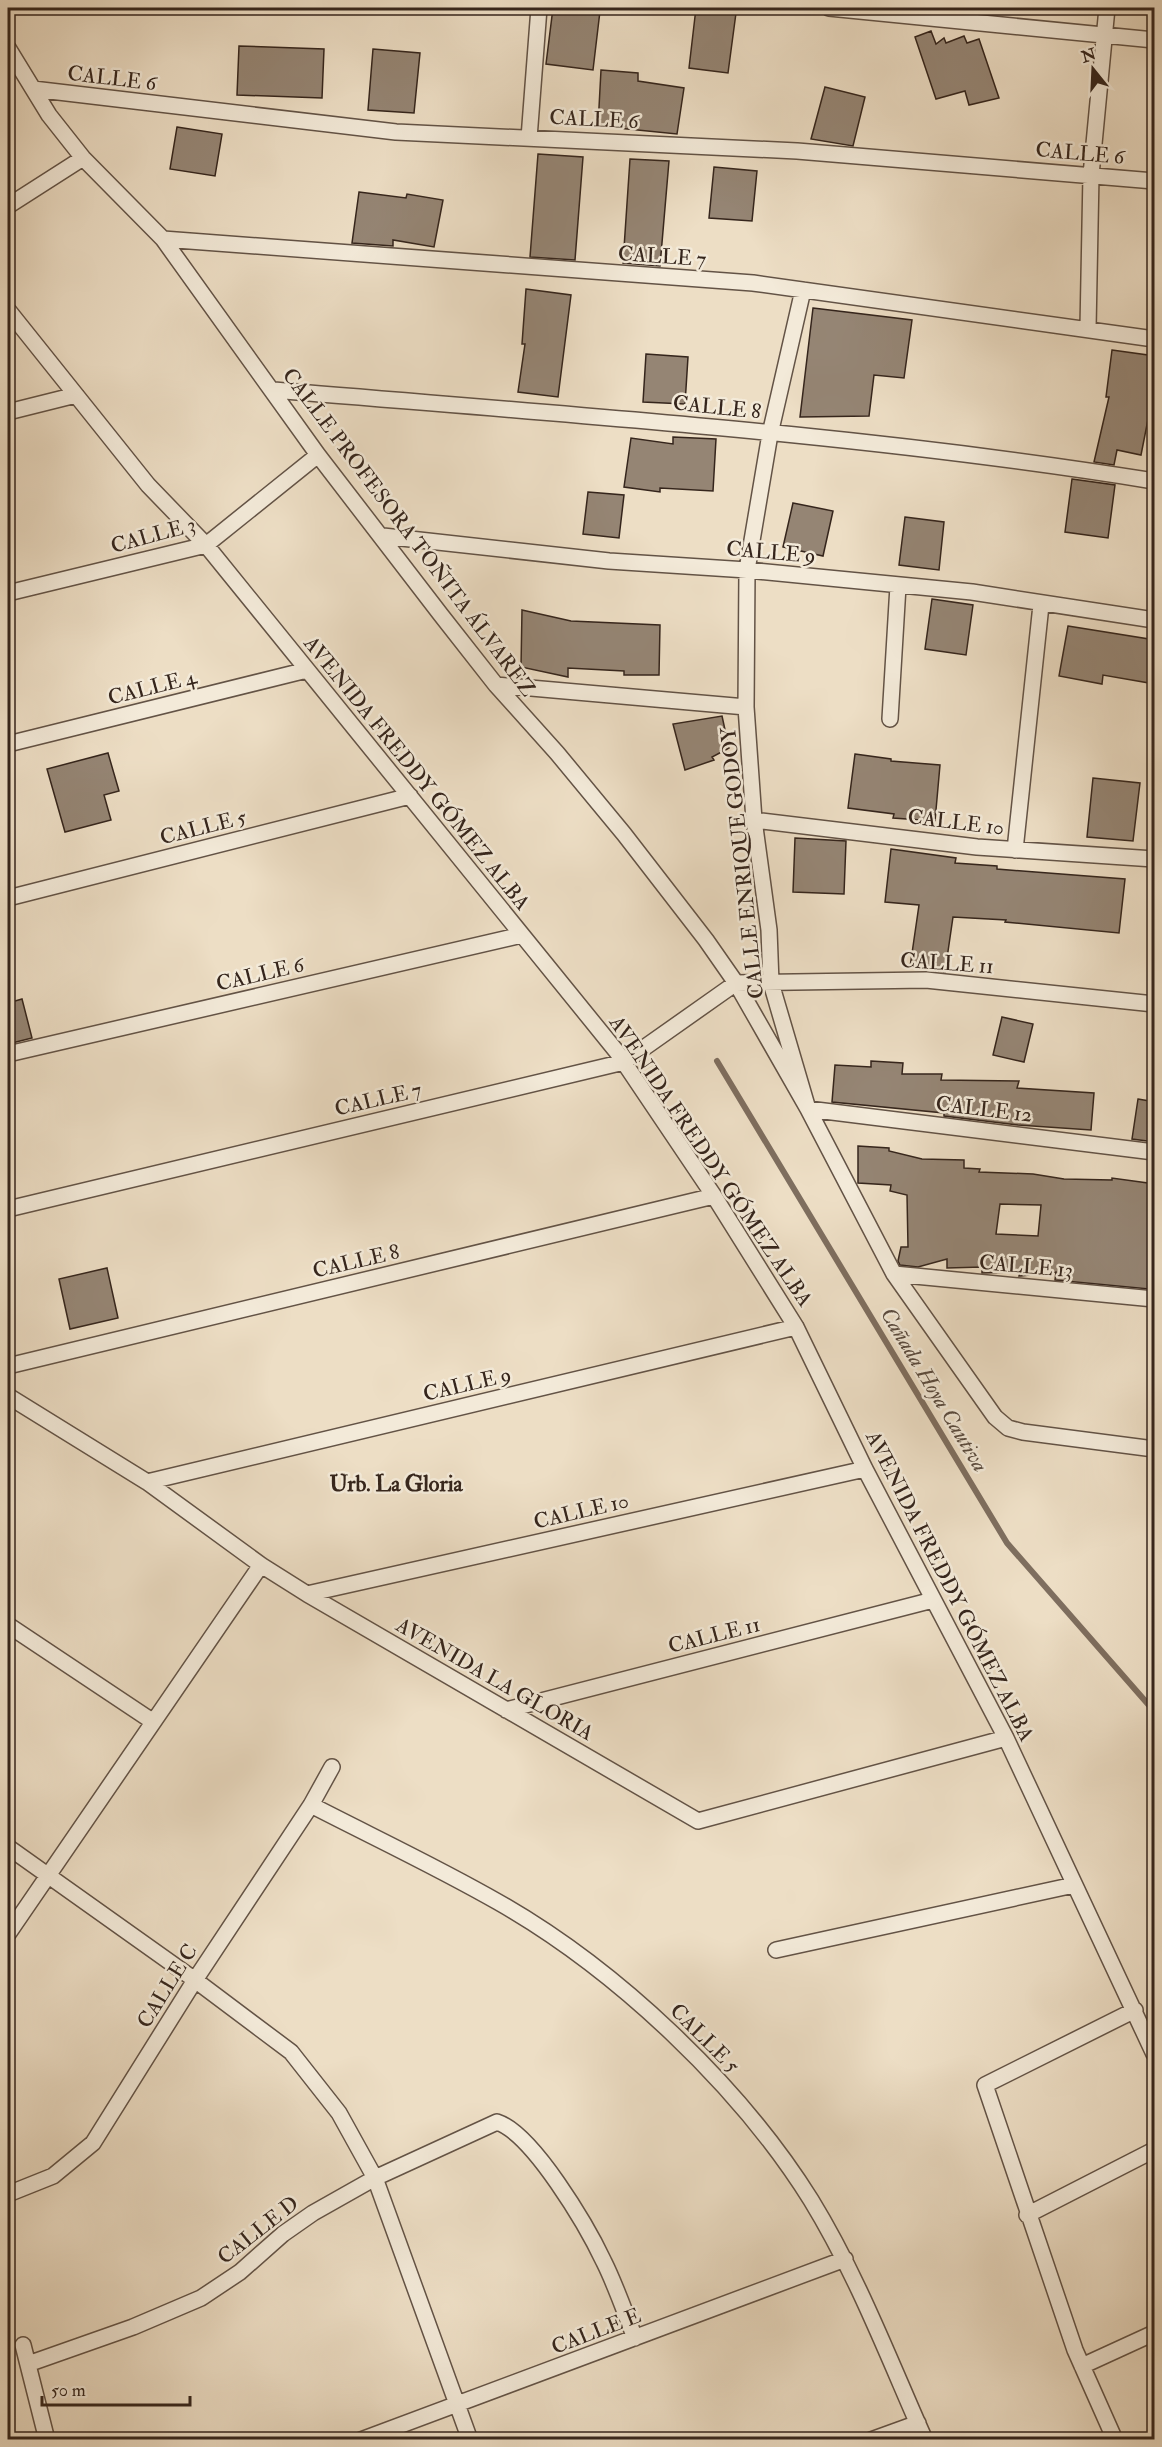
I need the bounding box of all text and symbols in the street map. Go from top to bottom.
north arrow [1063,39,1123,99]
text: N [1078,44,1099,68]
street label: CALLE 6 [66,60,159,98]
street label: CALLE 6 [549,104,641,135]
street label: CALLE 6 [1034,136,1127,171]
street label: CALLE 7 [617,240,707,273]
street label: CALLE PROFESORA TOÑITA ÁLVAREZ [276,363,541,702]
street label: CALLE 8 [671,389,763,426]
street label: CALLE 3 [108,511,199,560]
street label: CALLE 9 [725,535,817,570]
street label: AVENIDA FREDDY GÓMEZ ALBA [297,630,536,916]
street label: CALLE 4 [105,663,201,711]
street label: CALLE ENRIQUE GODOY [715,725,770,1000]
street label: CALLE 10 [906,803,1006,842]
street label: CALLE 5 [157,804,250,851]
street label: CALLE 11 [899,947,995,980]
street label: CALLE 6 [214,951,308,998]
street label: AVENIDA FREDDY GÓMEZ ALBA [602,1010,818,1312]
street label: CALLE 7 [332,1076,425,1123]
street label: CALLE 12 [934,1090,1034,1129]
street label: CALLE 8 [310,1238,402,1285]
street label: CALLE 13 [978,1249,1074,1284]
water label: Cañada Hoya Cautiva [874,1302,994,1477]
street label: CALLE 9 [420,1361,514,1408]
street label: AVENIDA FREDDY GÓMEZ ALBA [859,1425,1040,1746]
district label: Urb. La Gloria [329,1470,464,1498]
street label: CALLE 10 [531,1487,631,1536]
street label: AVENIDA LA GLORIA [390,1611,598,1747]
street label: CALLE 11 [665,1611,763,1660]
street label: CALLE C [131,1939,204,2033]
street label: CALLE 5 [664,1998,746,2080]
street label: CALLE D [212,2190,304,2271]
street label: CALLE E [548,2302,645,2361]
scale bar [42,2369,190,2407]
text: 50 m [51,2379,86,2402]

